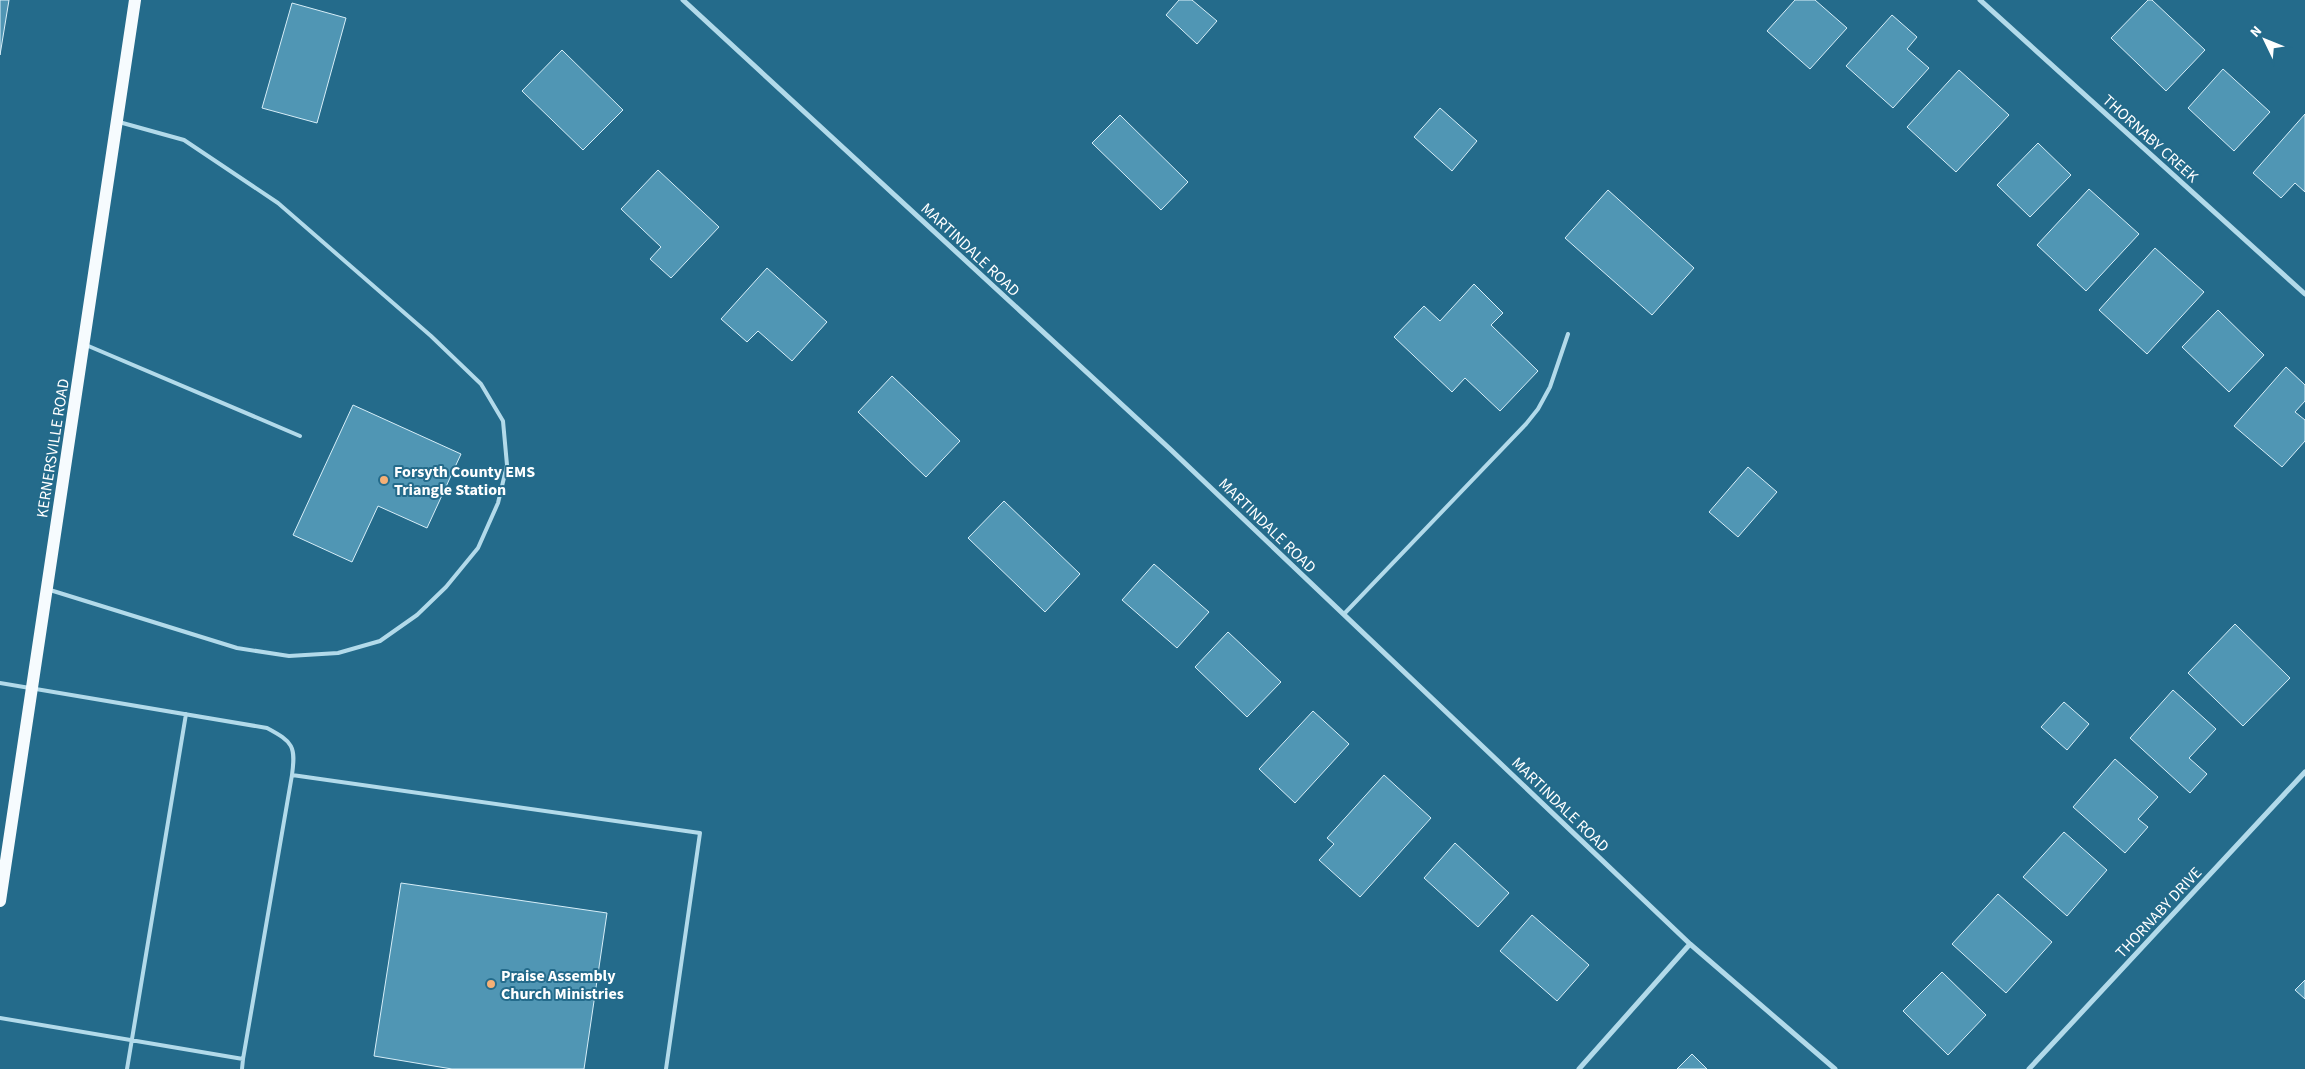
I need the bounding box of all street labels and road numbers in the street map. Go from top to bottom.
street label: THORNABY CREEK [2098,90,2204,188]
street label: MARTINDALE ROAD [916,198,1025,302]
street label: KERNERSVILLE ROAD [31,377,75,519]
street label: MARTINDALE ROAD [1214,473,1321,578]
street label: MARTINDALE ROAD [1507,752,1614,857]
street label: THORNABY DRIVE [2111,862,2207,963]

